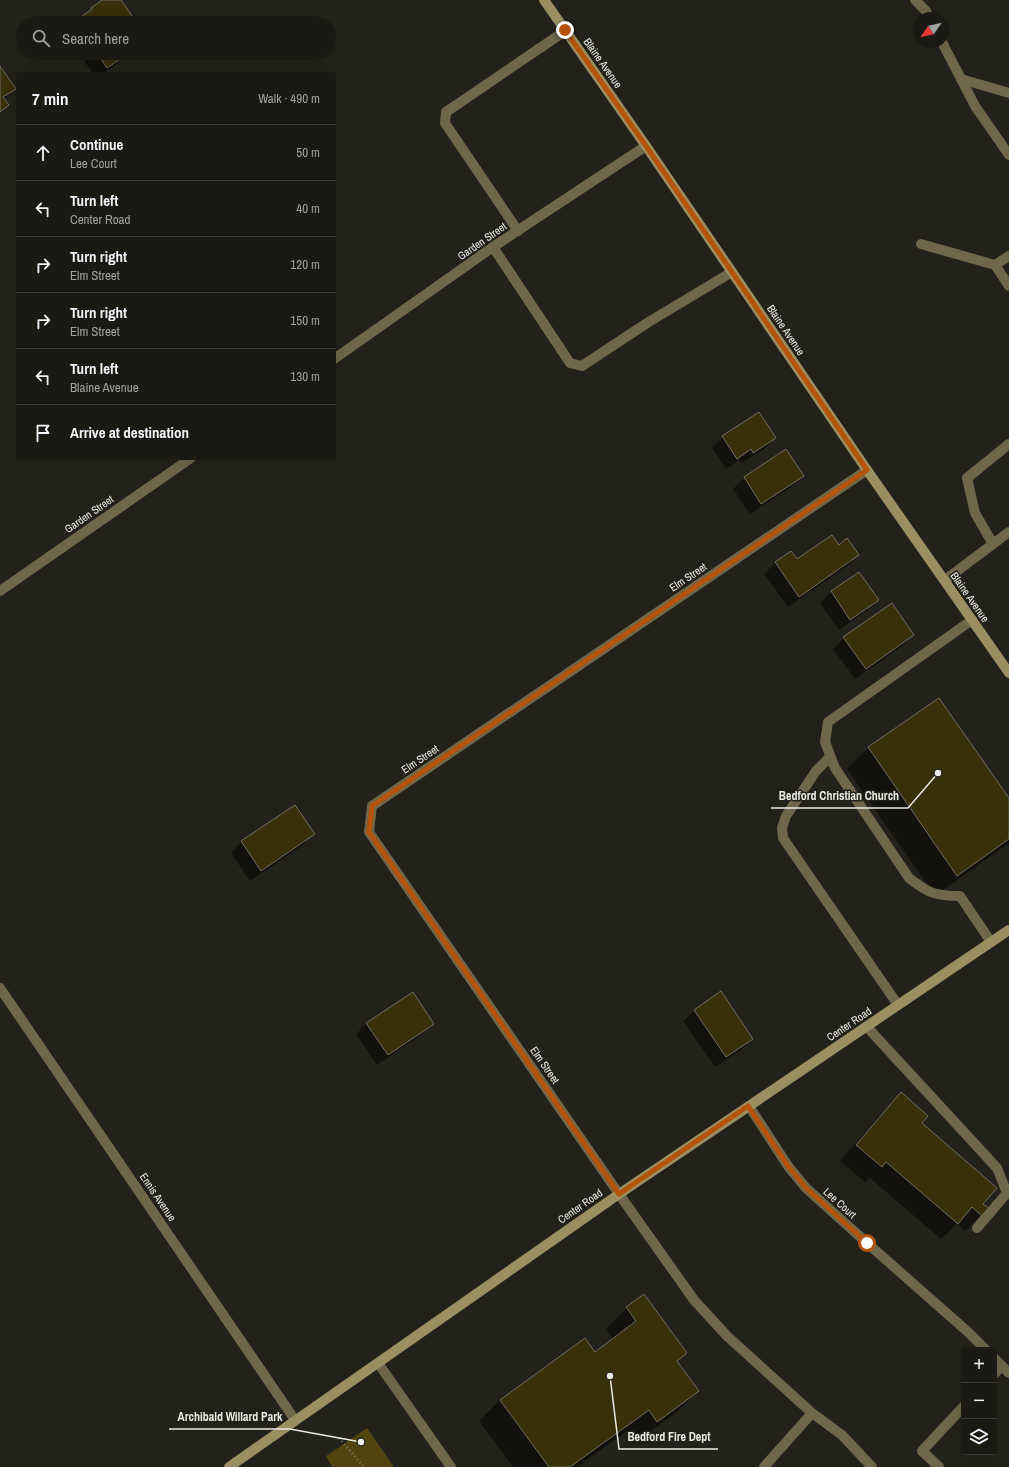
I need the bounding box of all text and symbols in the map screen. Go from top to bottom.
north arrow [913,12,949,48]
search box [16,16,336,60]
route end [556,21,574,39]
icon: search [30,27,52,49]
text: Search here [62,28,129,49]
street label: Blaine Avenue [581,35,625,91]
text: 7 min [32,87,68,110]
text: Walk · 490 m [258,90,320,107]
text: Continue [70,134,123,155]
icon: ahead [32,142,54,164]
text: 50 m [296,144,320,161]
text: Lee Court [70,155,117,172]
text: Turn left [70,190,118,211]
icon: left [32,198,54,220]
text: 40 m [296,200,320,217]
text: Center Road [70,211,130,228]
street label: Garden Street [455,219,510,263]
text: Turn right [70,246,127,267]
icon: right [32,254,54,276]
text: 120 m [290,256,320,273]
text: Elm Street [70,267,120,284]
text: Turn right [70,302,127,323]
street label: Blaine Avenue [764,302,808,358]
icon: right [32,310,54,332]
text: 150 m [290,312,320,329]
text: Elm Street [70,323,120,340]
text: Turn left [70,358,118,379]
icon: left [32,366,54,388]
text: 130 m [290,368,320,385]
text: Blaine Avenue [70,379,139,396]
icon: arrive [32,422,54,444]
text: Arrive at destination [70,422,189,443]
street label: Garden Street [62,492,117,536]
street label: Elm Street [667,559,710,595]
street label: Blaine Avenue [948,569,992,625]
street label: Elm Street [399,741,442,777]
callout: Bedford Christian Church [771,784,908,808]
text: Bedford Christian Church [779,788,899,804]
street label: Center Road [824,1004,874,1044]
street label: Elm Street [527,1044,563,1087]
street label: Ennis Avenue [137,1170,179,1224]
street label: Lee Court [821,1185,860,1222]
street label: Center Road [555,1186,605,1226]
route start [858,1234,876,1252]
map controls [961,1347,997,1455]
button: + [961,1347,997,1383]
button: − [961,1383,997,1419]
callout: Archibald Willard Park [169,1405,290,1429]
text: Archibald Willard Park [178,1409,283,1425]
button: layers [961,1419,997,1455]
callout: Bedford Fire Dept [619,1425,718,1449]
text: Bedford Fire Dept [627,1429,711,1445]

